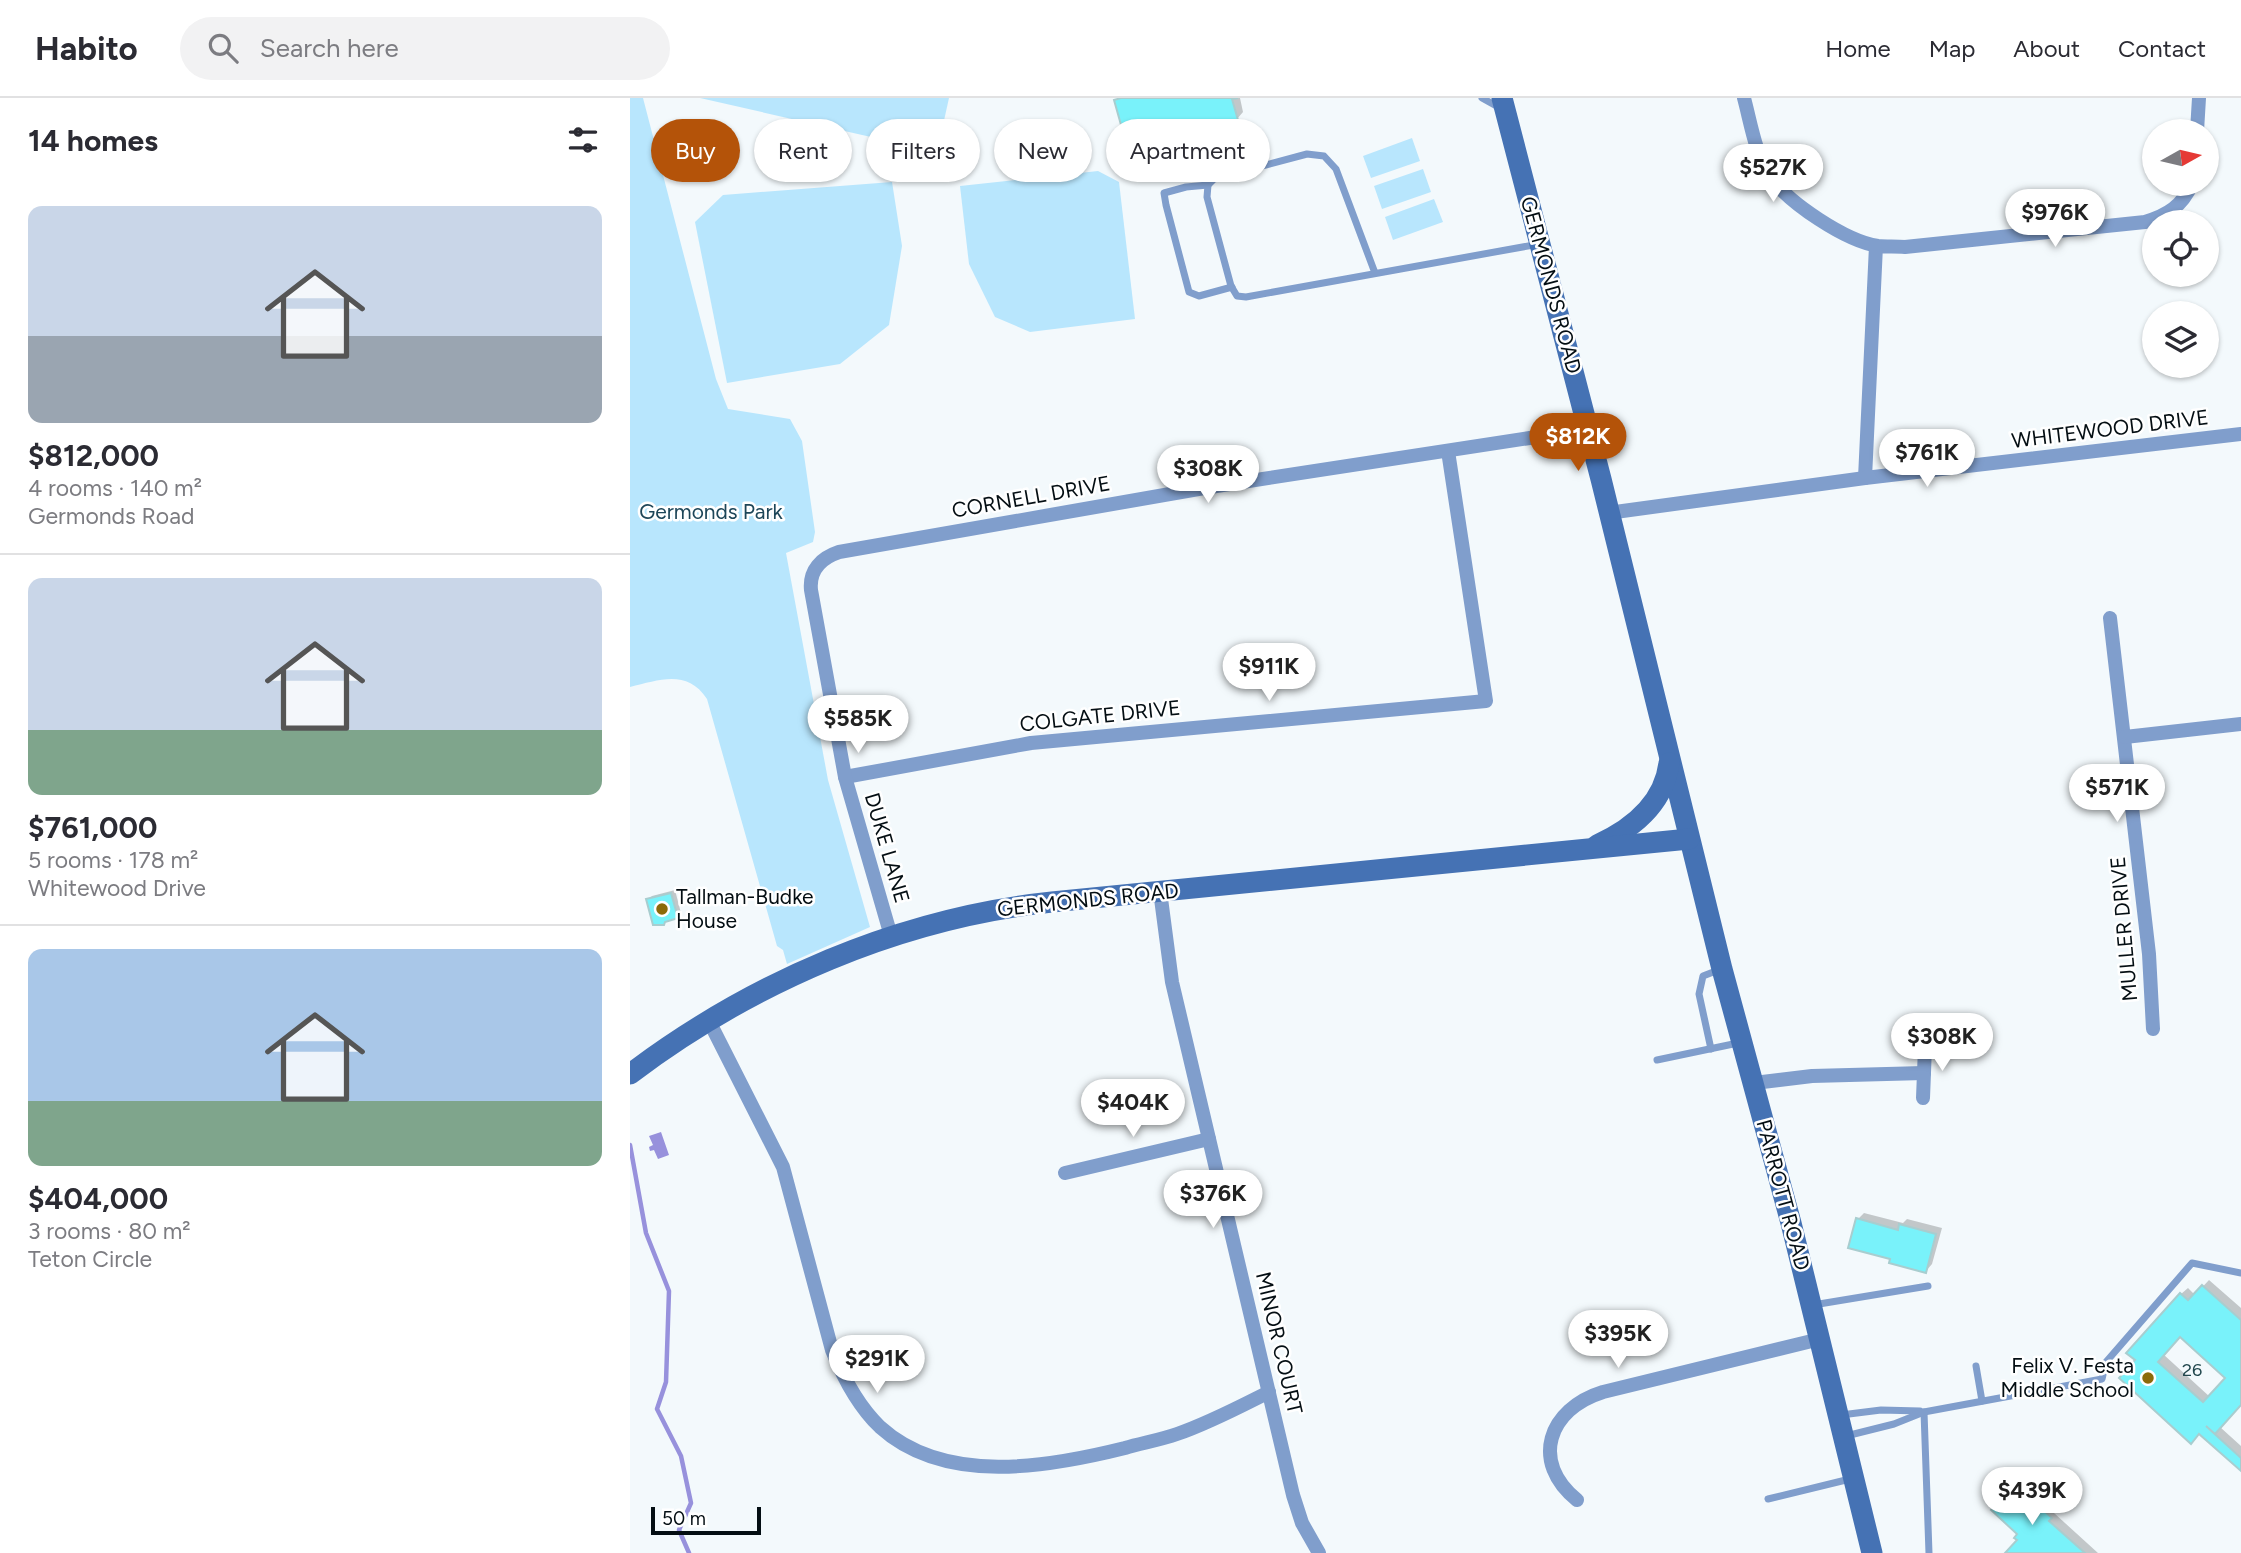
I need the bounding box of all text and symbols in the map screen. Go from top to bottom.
search box [180,17,670,80]
text: Habito [35,29,138,68]
icon: search [204,29,242,67]
text: Search here [260,32,399,64]
text: Home [1825,34,1891,63]
text: Map [1929,34,1975,63]
text: About [2013,34,2080,63]
text: Contact [2118,34,2206,63]
chip: Buy [651,119,740,182]
chip: Rent [754,119,852,182]
chip: Filters [866,119,980,182]
chip: New [994,119,1092,182]
chip: Apartment [1106,119,1270,182]
north arrow [2142,119,2219,196]
map controls [2142,119,2219,378]
icon: filters [564,121,602,159]
text: 14 homes [28,122,158,159]
pin: $527K [1724,144,1822,204]
text: $527K [1739,153,1807,181]
pin: $976K [2006,190,2104,249]
street label: GERMONDS ROAD [1516,193,1587,376]
text: $976K [2021,198,2089,226]
button: locate [2142,210,2219,287]
icon: home [252,251,378,377]
button: layers [2142,301,2219,378]
street label: WHITEWOOD DRIVE [2010,404,2210,453]
pin: $812K [1529,414,1627,473]
text: $812K [1545,422,1611,450]
pin: $761K [1878,430,1976,489]
text: $812,000 [28,437,159,474]
text: $761K [1895,438,1959,466]
pin: $308K [1159,446,1257,505]
text: $308K [1173,454,1243,482]
street label: CORNELL DRIVE [950,470,1112,523]
text: 4 rooms · 140 m² [28,474,202,502]
park label: Germonds Park [639,499,784,524]
text: Germonds Road [28,502,194,530]
icon: home [252,623,378,749]
pin: $911K [1220,644,1318,703]
text: $911K [1239,652,1299,680]
street label: COLGATE DRIVE [1018,695,1182,736]
pin: $585K [809,696,907,755]
text: $585K [824,704,892,732]
pin: $571K [2068,764,2166,824]
text: $571K [2085,773,2149,801]
street label: DUKE LANE [860,790,915,906]
text: $761,000 [28,809,157,846]
text: 5 rooms · 178 m² [28,846,198,874]
street label: MULLER DRIVE [2105,855,2142,1003]
text: Whitewood Drive [28,874,206,902]
street label: GERMONDS ROAD [996,878,1180,921]
place label: Tallman-Budke House [676,884,814,933]
marker: Tallman-Budke House [654,901,670,917]
icon: home [252,994,378,1120]
pin: $308K [1893,1014,1991,1073]
text: $308K [1907,1022,1977,1050]
pin: $404K [1084,1080,1182,1139]
text: $404K [1097,1088,1169,1116]
street label: PARROTT ROAD [1751,1117,1816,1273]
pin: $376K [1164,1170,1262,1230]
text: $376K [1180,1179,1246,1207]
text: $404,000 [28,1180,168,1217]
text: 3 rooms · 80 m² [28,1217,191,1245]
text: Teton Circle [28,1245,152,1273]
street label: MINOR COURT [1251,1269,1308,1417]
pin: $395K [1569,1310,1667,1370]
text: $395K [1584,1319,1652,1347]
pin: $291K [828,1336,926,1395]
text: $291K [845,1344,909,1372]
place label: Felix V. Festa Middle School [2001,1353,2134,1402]
house number: 26 [2182,1359,2202,1381]
marker: Felix V. Festa Middle School [2140,1370,2156,1386]
pin: $439K [1983,1468,2081,1527]
text: $439K [1998,1476,2066,1504]
scale bar [651,1504,761,1536]
text: 50 m [662,1507,706,1530]

